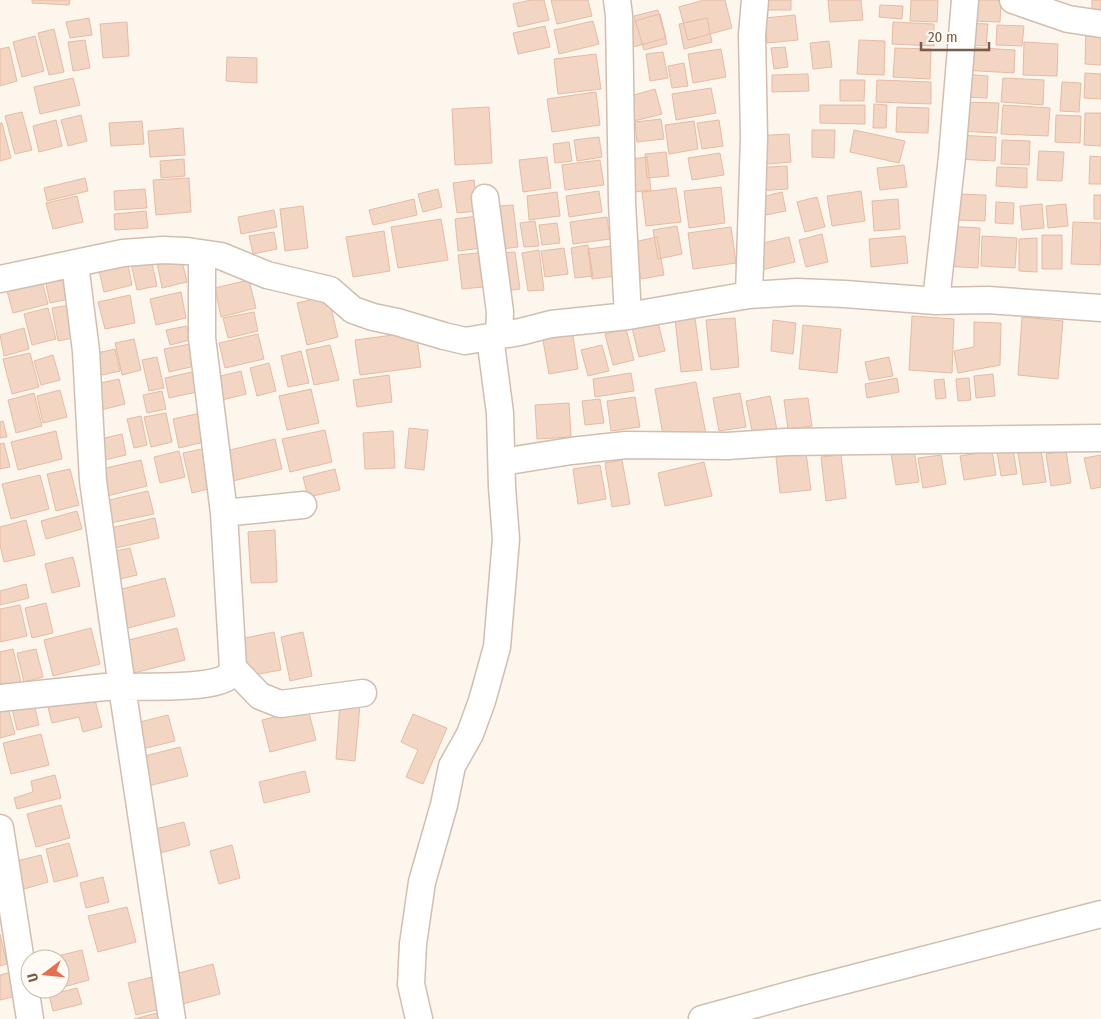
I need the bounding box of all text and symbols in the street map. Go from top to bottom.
scale bar [921,20,988,52]
text: 20 m [928,28,958,46]
north arrow [20,949,70,999]
text: U [24,971,42,984]

